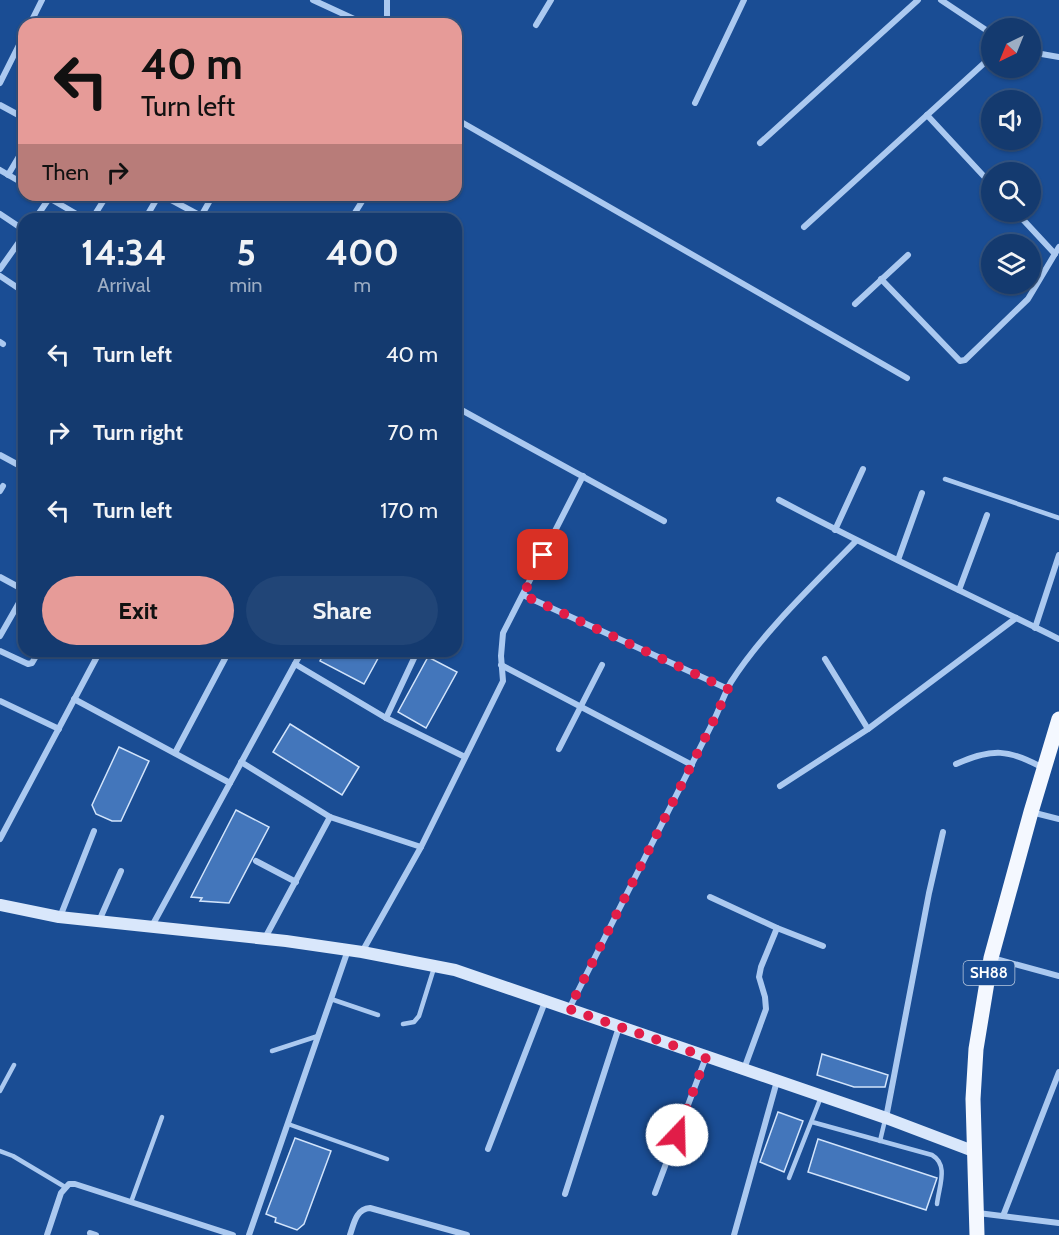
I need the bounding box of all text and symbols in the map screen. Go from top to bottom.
north arrow [981,18,1041,78]
map controls [981,18,1041,294]
text: 40 m [141,38,243,90]
icon: left [42,42,120,120]
text: Turn left [141,90,235,123]
button: sound [981,90,1041,150]
icon: right [101,156,134,189]
text: Then [42,159,89,186]
button: search [981,162,1041,222]
text: 14:34 [81,230,167,274]
text: 5 [236,230,256,274]
text: 400 [326,230,399,274]
button: layers [981,234,1041,294]
text: Arrival [97,273,150,297]
text: min [230,273,263,297]
text: m [353,273,371,297]
icon: left [42,338,75,371]
text: Turn left [93,341,172,368]
text: 40 m [386,341,438,368]
icon: right [42,416,75,449]
text: Turn right [93,419,183,446]
text: 70 m [388,419,438,446]
icon: left [42,494,75,527]
text: Turn left [93,497,172,524]
text: 170 m [380,497,438,524]
pin [517,529,568,580]
icon: arrive [526,538,559,571]
button: Exit [42,576,234,645]
button: Share [246,576,438,645]
road number: SH88 [964,961,1014,985]
position arrow [645,1103,709,1167]

